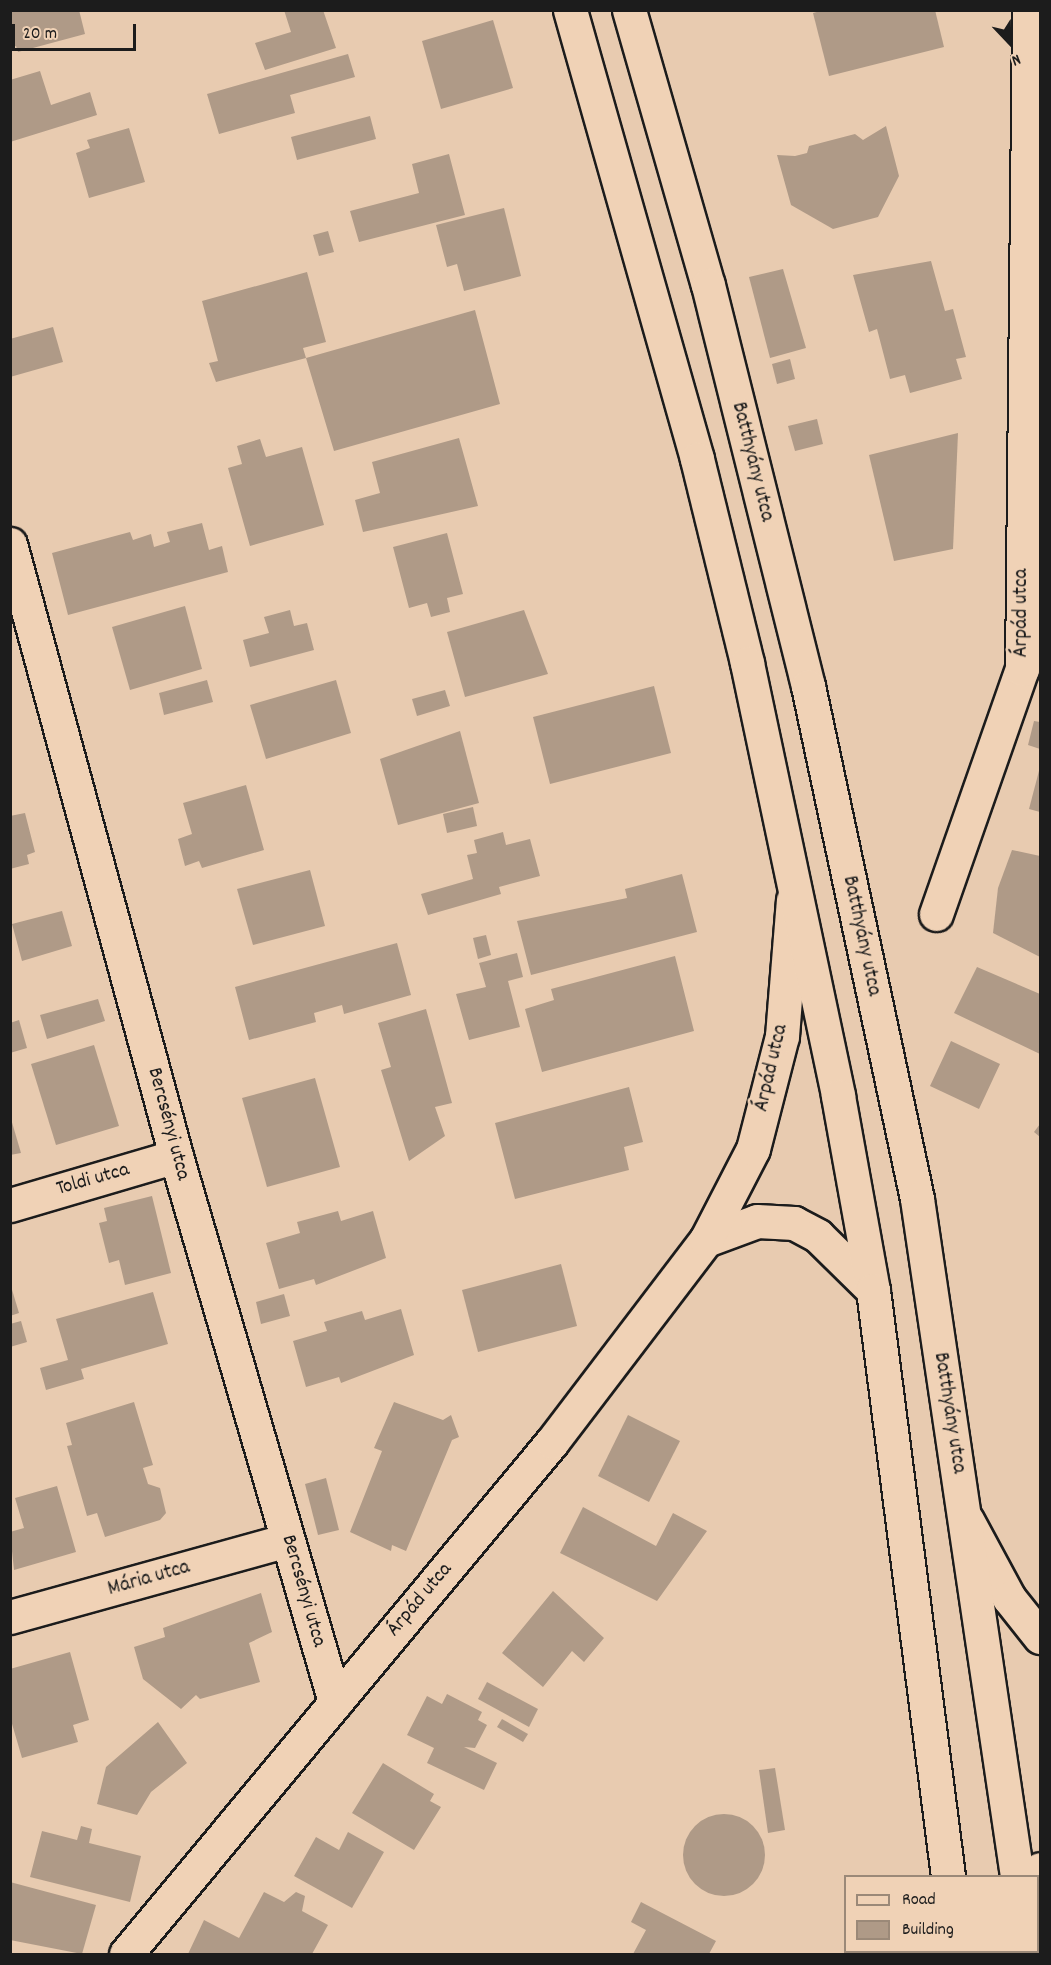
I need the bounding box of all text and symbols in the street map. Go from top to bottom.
scale bar [15,12,140,50]
north arrow [979,12,1039,72]
text: 20 m [23,22,57,47]
text: N [1008,47,1024,71]
street label: Batthyány utca [725,400,779,524]
street label: Árpád utca [1009,569,1035,657]
street label: Batthyány utca [836,874,886,998]
street label: Árpád utca [750,1022,794,1114]
street label: Bercsényi utca [141,1065,195,1183]
street label: Toldi utca [54,1158,132,1202]
street label: Batthyány utca [927,1351,971,1475]
street label: Bercsényi utca [275,1532,331,1650]
street label: Mária utca [105,1555,193,1603]
street label: Árpád utca [382,1558,458,1642]
legend [844,1875,1039,1953]
text: Road [902,1888,936,1913]
text: Building [902,1918,954,1943]

